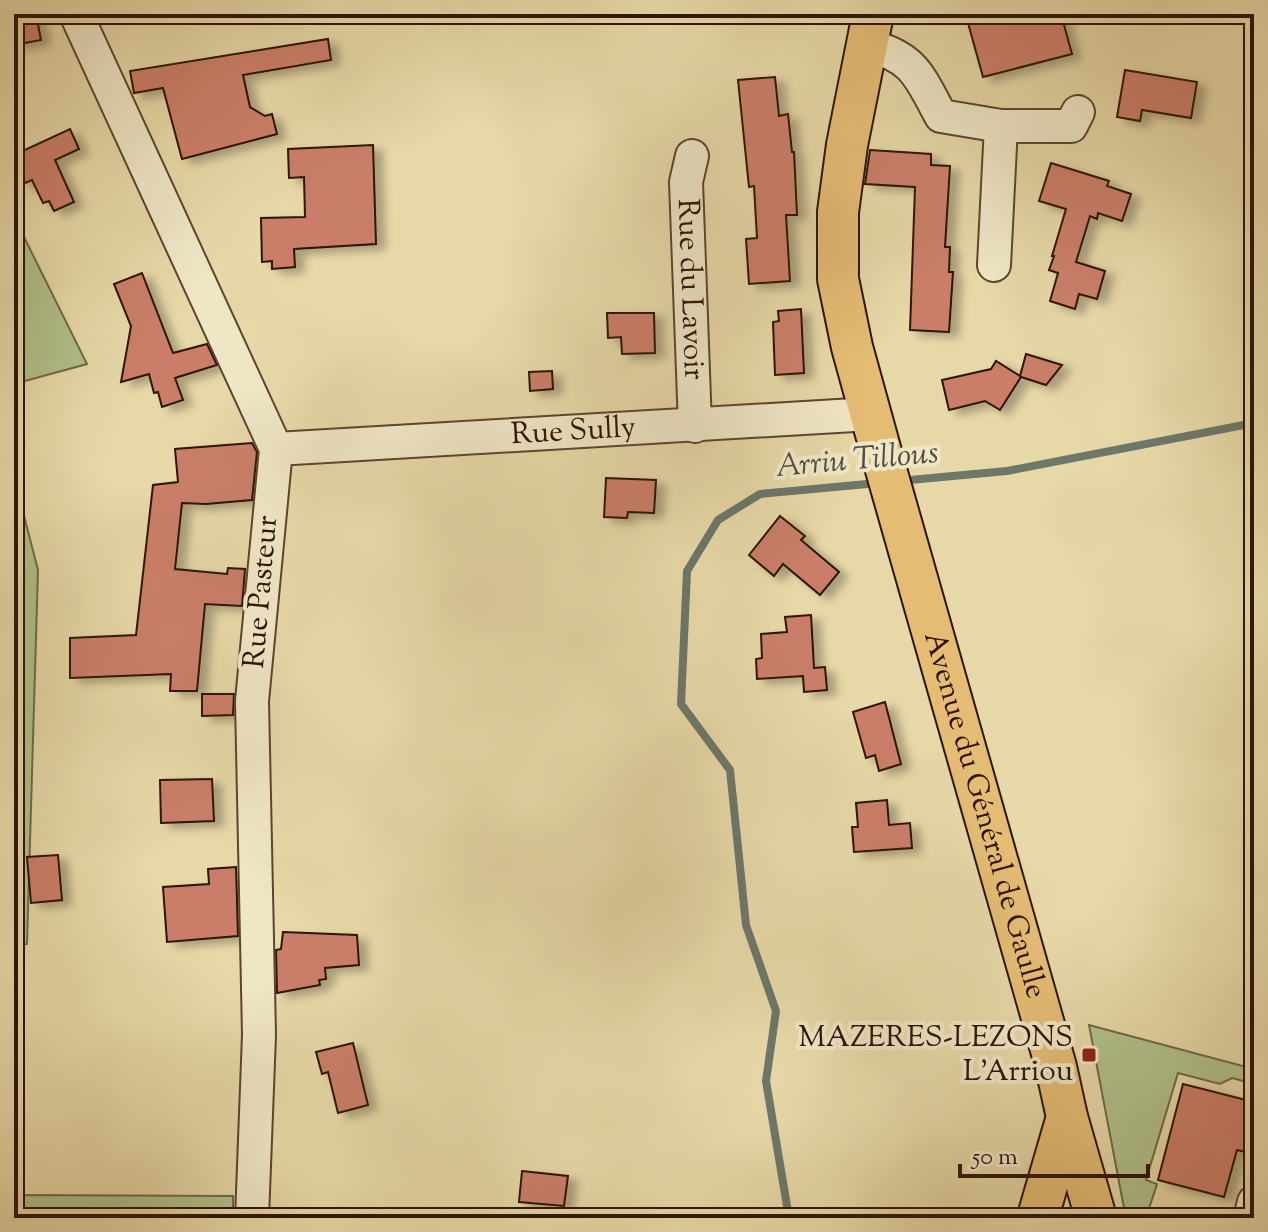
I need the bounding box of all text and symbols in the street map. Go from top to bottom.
street label: Rue du Lavoir [665,198,715,380]
street label: Rue Sully [510,406,637,457]
water label: Arriu Tillous [774,431,940,491]
street label: Rue Pasteur [234,514,290,670]
street label: Avenue du Général de Gaulle [912,627,1057,1003]
place label: MAZERES-LEZONS L'Arriou [798,1017,1073,1094]
marker: MAZERES-LEZONS L'Arriou [1080,1046,1098,1064]
scale bar [960,1128,1148,1178]
text: 50 m [970,1141,1018,1175]

